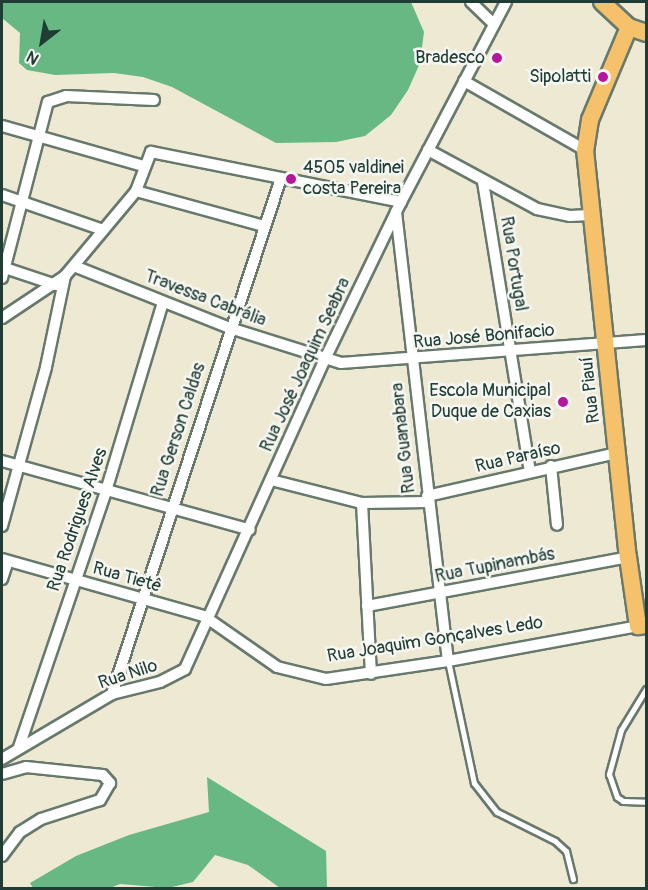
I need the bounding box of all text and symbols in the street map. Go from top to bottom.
north arrow [12,12,72,72]
text: N [23,46,43,69]
place label: Bradesco [415,47,485,69]
marker: Bradesco [490,51,504,65]
place label: Sipolatti [529,66,591,88]
marker: Sipolatti [596,70,610,84]
place label: 4505 valdinei costa Pereira [303,158,404,201]
marker: 4505 valdinei costa Pereira [284,172,298,186]
street label: Rua Portugal [495,215,531,313]
street label: Travessa Cabrália [141,266,269,332]
street label: Rua José Joaquim Seabra [256,274,356,456]
street label: Rua José Bonifacio [413,320,555,354]
street label: Rua Piauí [577,356,605,424]
street label: Rua Gerson Caldas [147,360,211,500]
place label: Escola Municipal Duque de Caxias [429,381,551,424]
street label: Rua Guanabara [387,382,421,494]
marker: Escola Municipal Duque de Caxias [556,395,570,409]
street label: Rua Paraíso [473,438,563,478]
street label: Rua Rodrigues Alves [43,445,113,595]
street label: Rua Tupinambás [433,544,557,588]
street label: Rua Tietê [90,558,164,598]
street label: Rua Joaquim Gonçalves Ledo [326,612,544,668]
street label: Rua Nilo [96,655,160,695]

